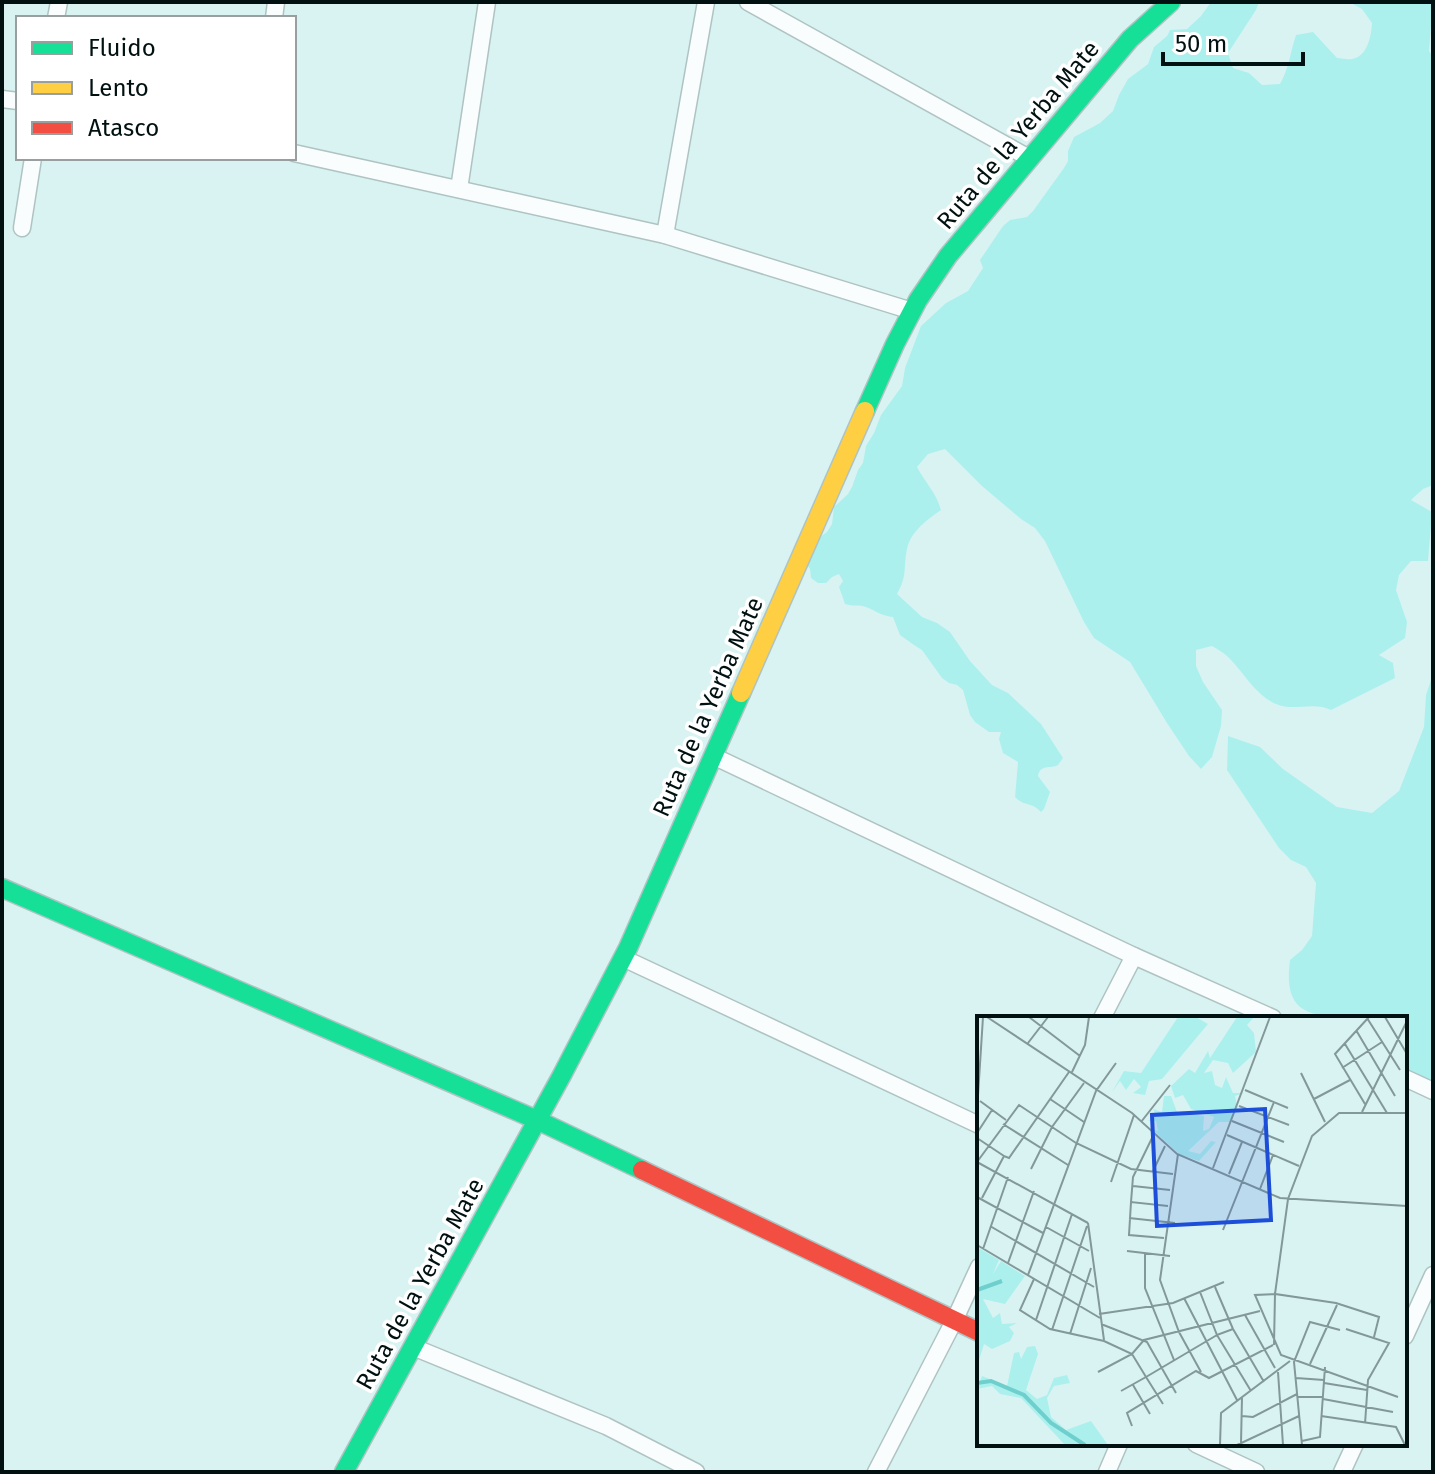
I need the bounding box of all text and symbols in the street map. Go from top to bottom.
legend [16,16,296,160]
scale bar [1163,16,1303,66]
text: 50 m [1175,30,1227,58]
text: Fluido [88,34,156,62]
street label: Ruta de la Yerba Mate [931,35,1105,235]
text: Lento [88,74,149,102]
text: Atasco [88,114,159,142]
street label: Ruta de la Yerba Mate [647,593,769,821]
inset map [977,1016,1407,1446]
street label: Ruta de la Yerba Mate [350,1173,490,1395]

